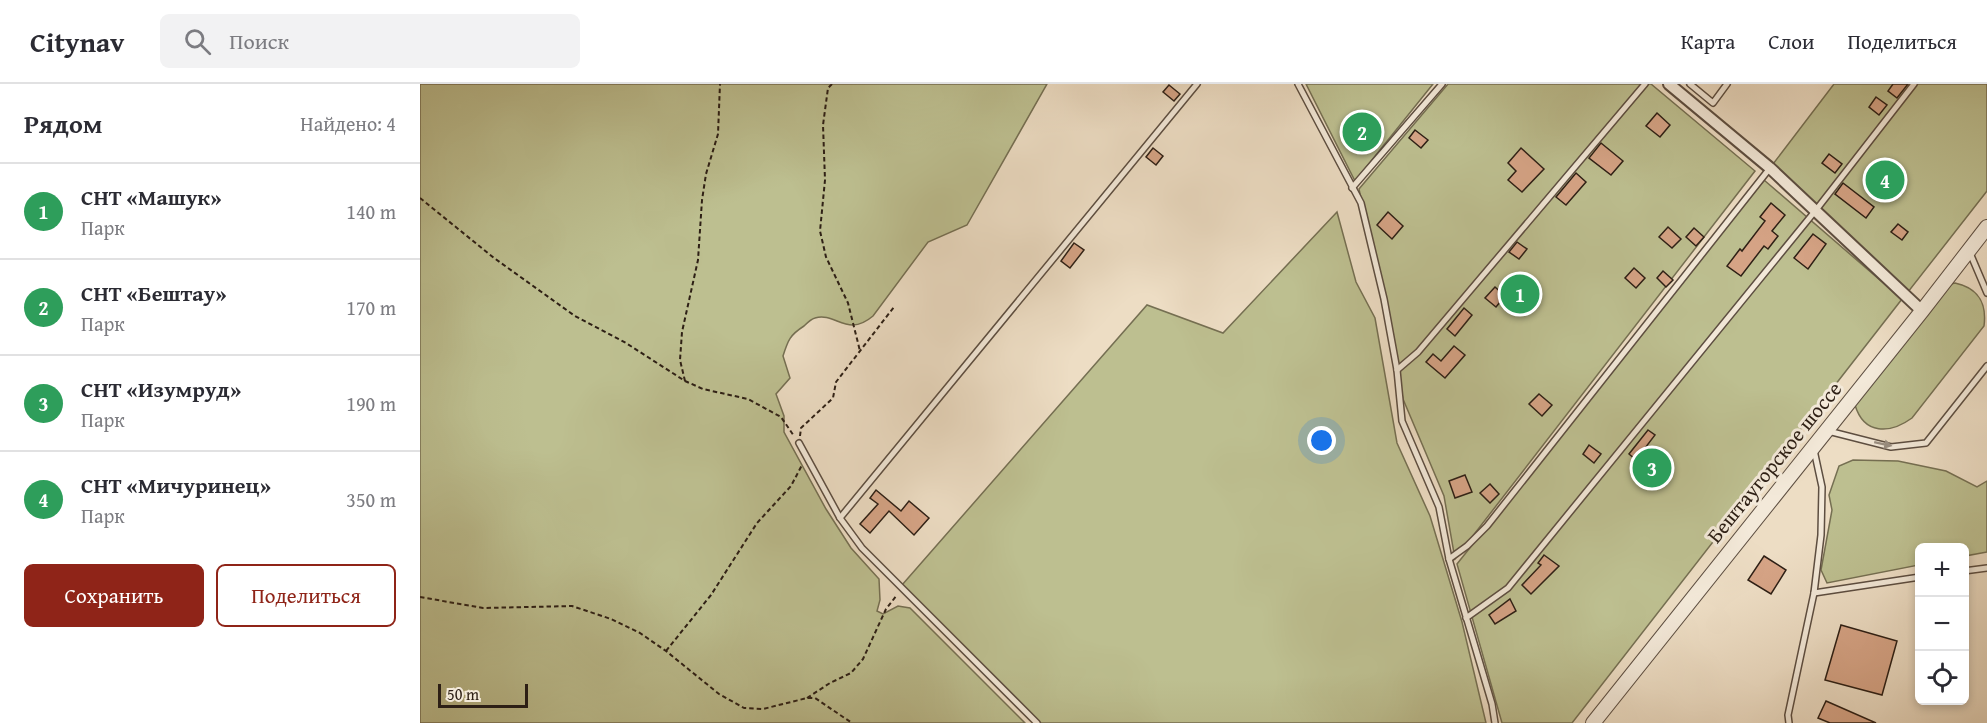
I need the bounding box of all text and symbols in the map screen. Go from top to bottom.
search box [160,14,580,68]
text: Citynav [30,21,124,62]
icon: search [181,25,214,58]
text: Поиск [229,25,289,57]
text: Карта [1681,26,1735,57]
text: Слои [1768,26,1814,57]
text: Поделиться [1847,26,1957,57]
text: Рядом [24,104,102,143]
text: Найдено: 4 [300,109,396,138]
pin: 2 [1342,110,1382,154]
pin: 4 [1866,158,1904,202]
text: СНТ «Машук» [81,181,222,213]
text: 1 [38,197,49,226]
text: 140 m [346,197,396,226]
text: Парк [81,213,125,242]
pin: 1 [1500,272,1540,316]
text: СНТ «Бештау» [81,277,227,309]
text: 2 [38,293,49,322]
text: 170 m [346,293,396,322]
text: Парк [81,309,125,338]
text: СНТ «Изумруд» [81,373,241,405]
street label: Бештаугорское шоссе [1699,374,1849,549]
text: 3 [38,389,49,418]
text: 190 m [346,389,396,418]
text: Парк [81,405,125,434]
your location [1307,426,1336,455]
one-way arrow [1874,440,1892,450]
pin: 3 [1632,446,1672,490]
text: СНТ «Мичуринец» [81,469,271,501]
text: 4 [38,485,49,514]
text: 350 m [346,485,396,514]
text: Парк [81,501,125,530]
map controls [1915,543,1969,705]
button: + [1915,543,1969,597]
button: Сохранить [24,564,204,627]
button: Поделиться [216,564,396,627]
button: − [1915,597,1969,651]
button: locate [1915,651,1969,705]
scale bar [438,681,528,708]
text: 50 m [447,682,479,706]

